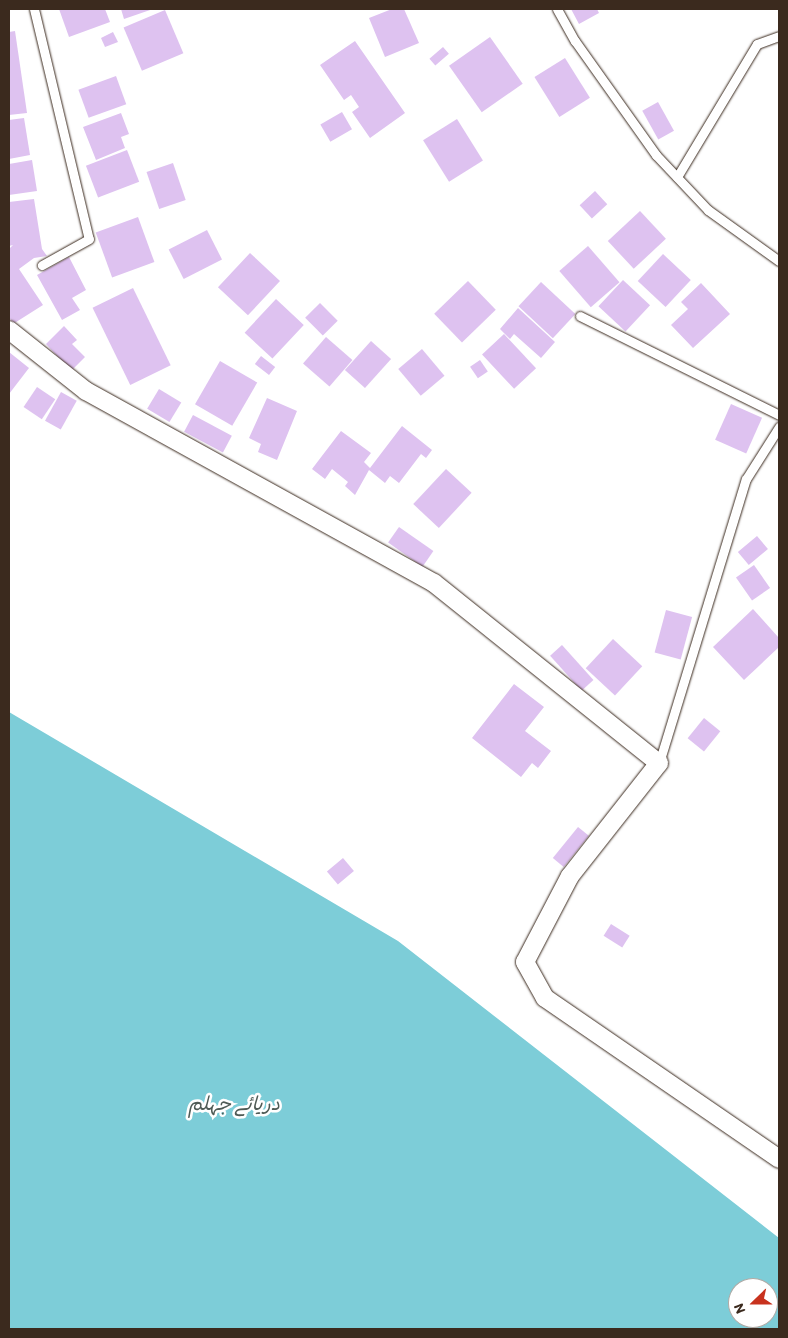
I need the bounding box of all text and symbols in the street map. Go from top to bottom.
water label: دریائے جہلم [188,1093,280,1115]
north arrow [728,1278,778,1328]
text: N [730,1301,749,1316]

